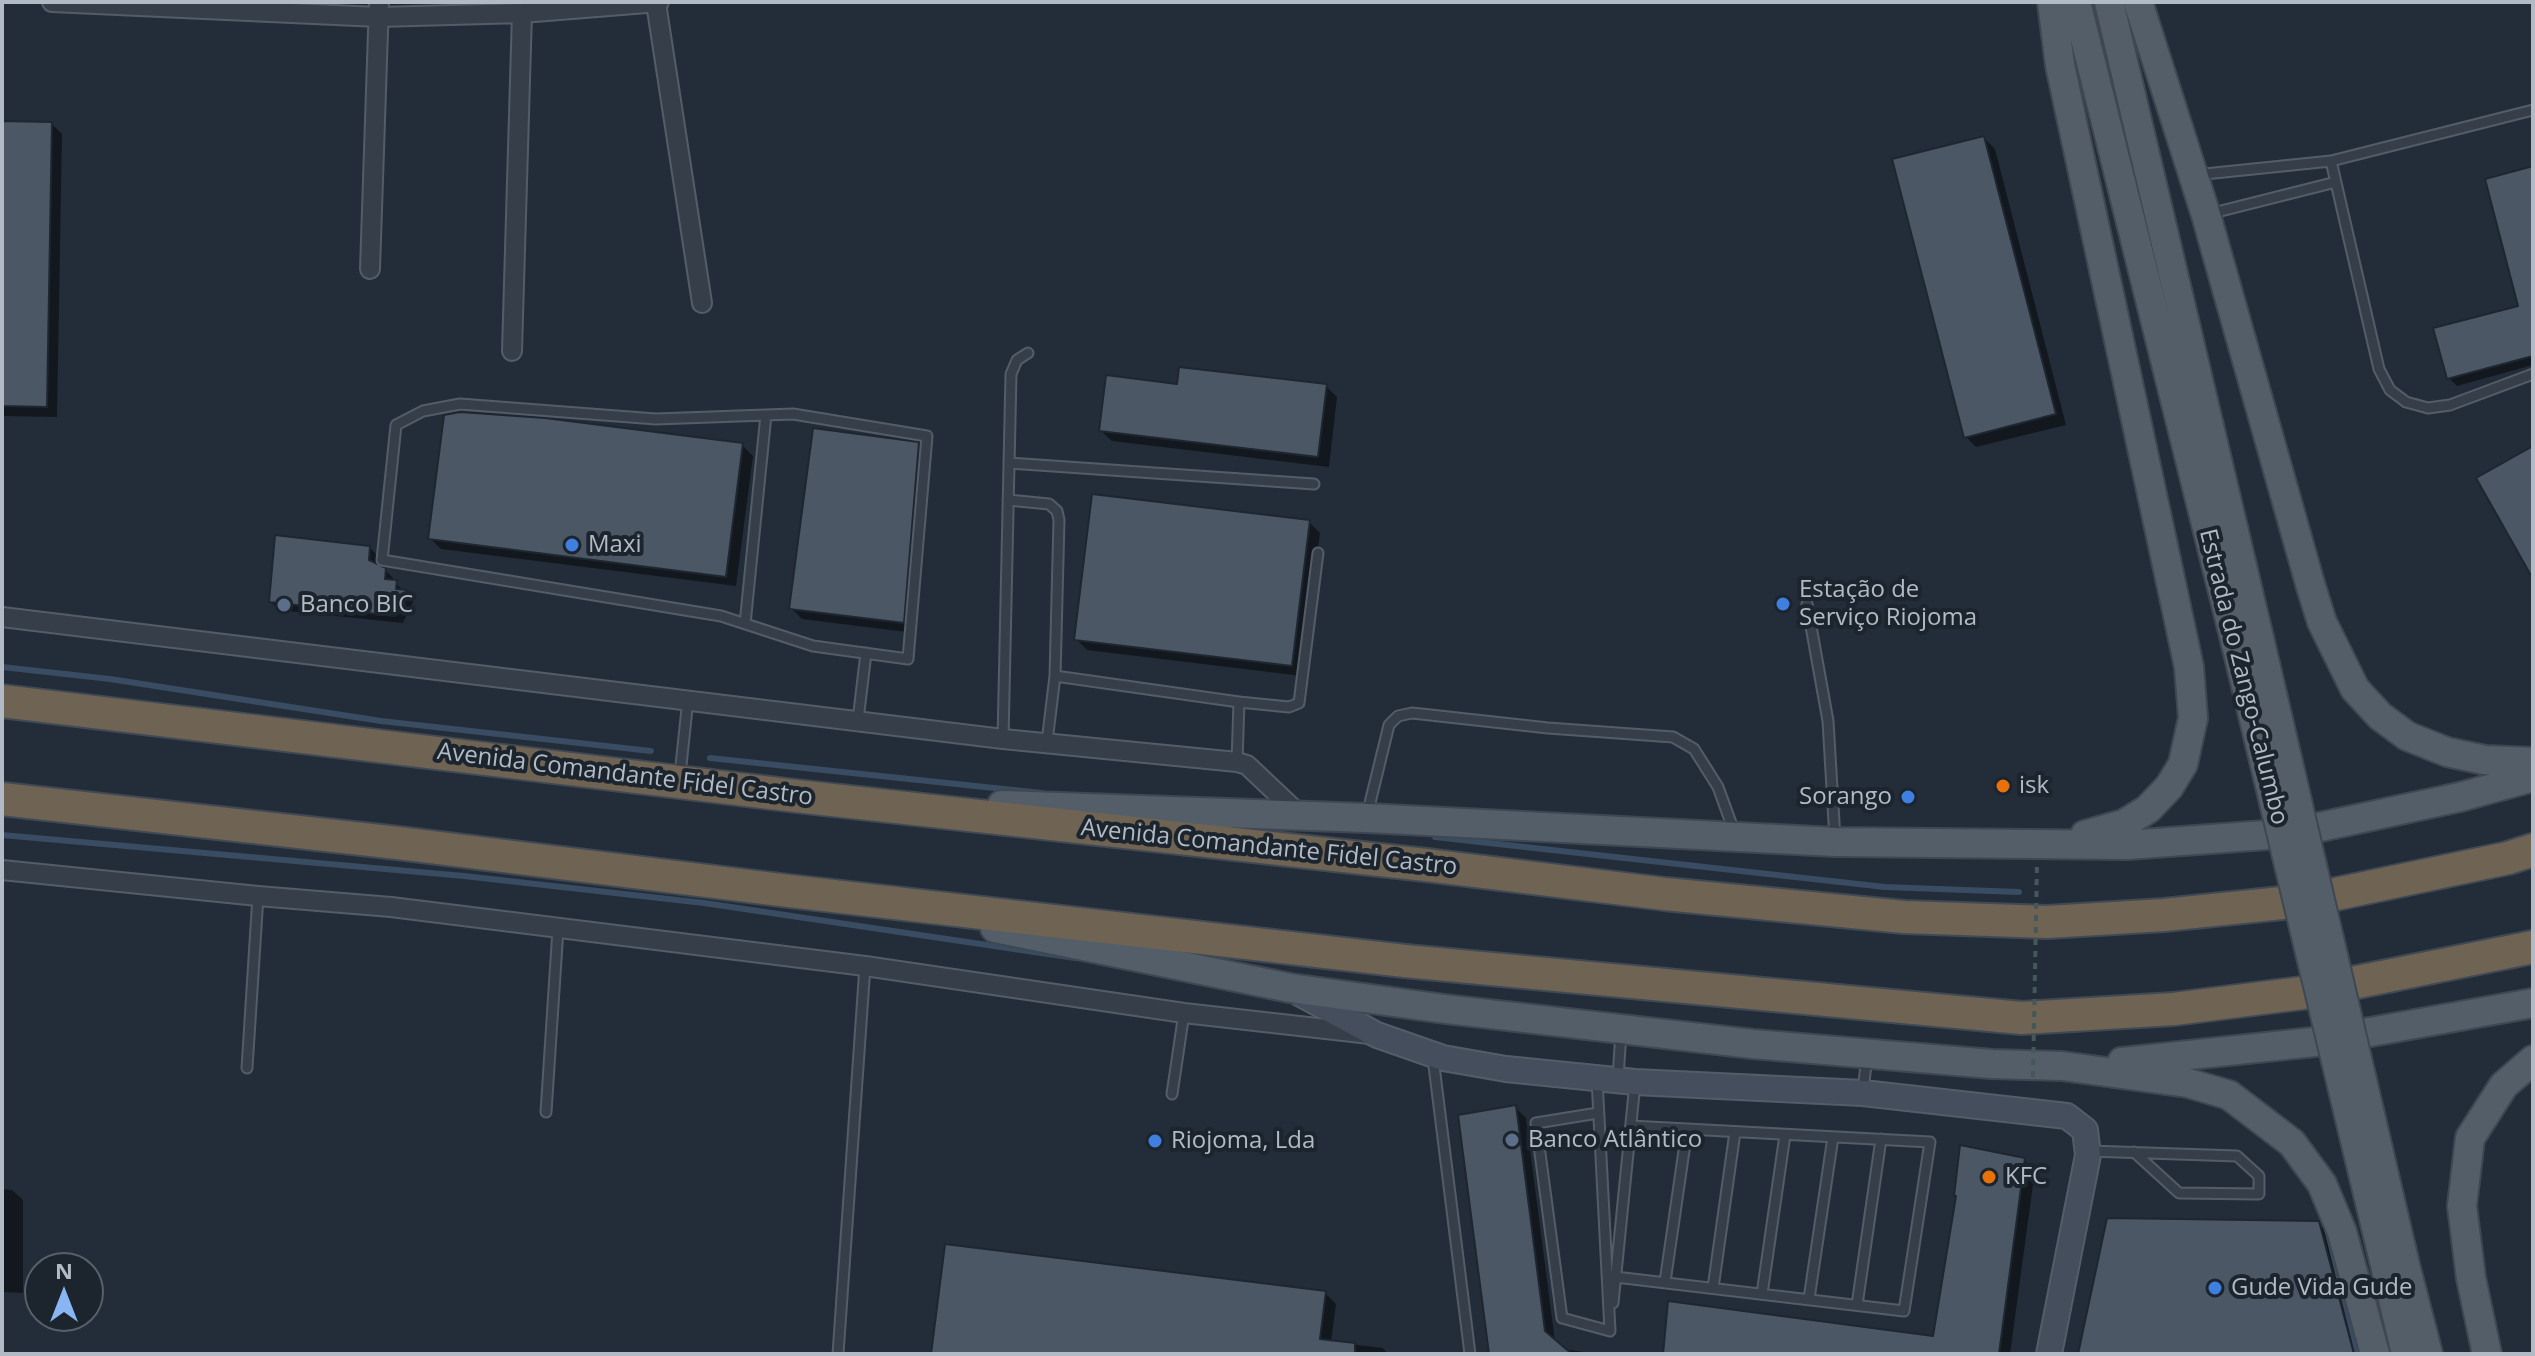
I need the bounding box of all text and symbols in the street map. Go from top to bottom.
street label: Estrada do Zango-Calumbo [2192,526,2294,828]
place label: Maxi [588,531,642,559]
marker: Maxi [563,536,581,554]
place label: Estação de Serviço Riojoma [1799,576,1977,632]
place label: Banco BIC [300,591,413,619]
marker: Estação de Serviço Riojoma [1774,595,1792,613]
marker: Banco BIC [275,596,293,614]
street label: Avenida Comandante Fidel Castro [436,738,814,812]
place label: isk [2019,772,2049,800]
marker: isk [1994,777,2012,795]
place label: Sorango [1799,783,1892,811]
marker: Sorango [1899,788,1917,806]
street label: Avenida Comandante Fidel Castro [1079,814,1459,882]
place label: Banco Atlântico [1528,1126,1702,1154]
place label: Riojoma, Lda [1171,1127,1315,1155]
marker: Banco Atlântico [1503,1131,1521,1149]
marker: Riojoma, Lda [1146,1132,1164,1150]
place label: KFC [2005,1163,2047,1191]
marker: KFC [1980,1168,1998,1186]
north arrow [24,1252,104,1332]
text: N [55,1255,73,1285]
place label: Gude Vida Gude [2231,1274,2413,1302]
marker: Gude Vida Gude [2206,1279,2224,1297]

